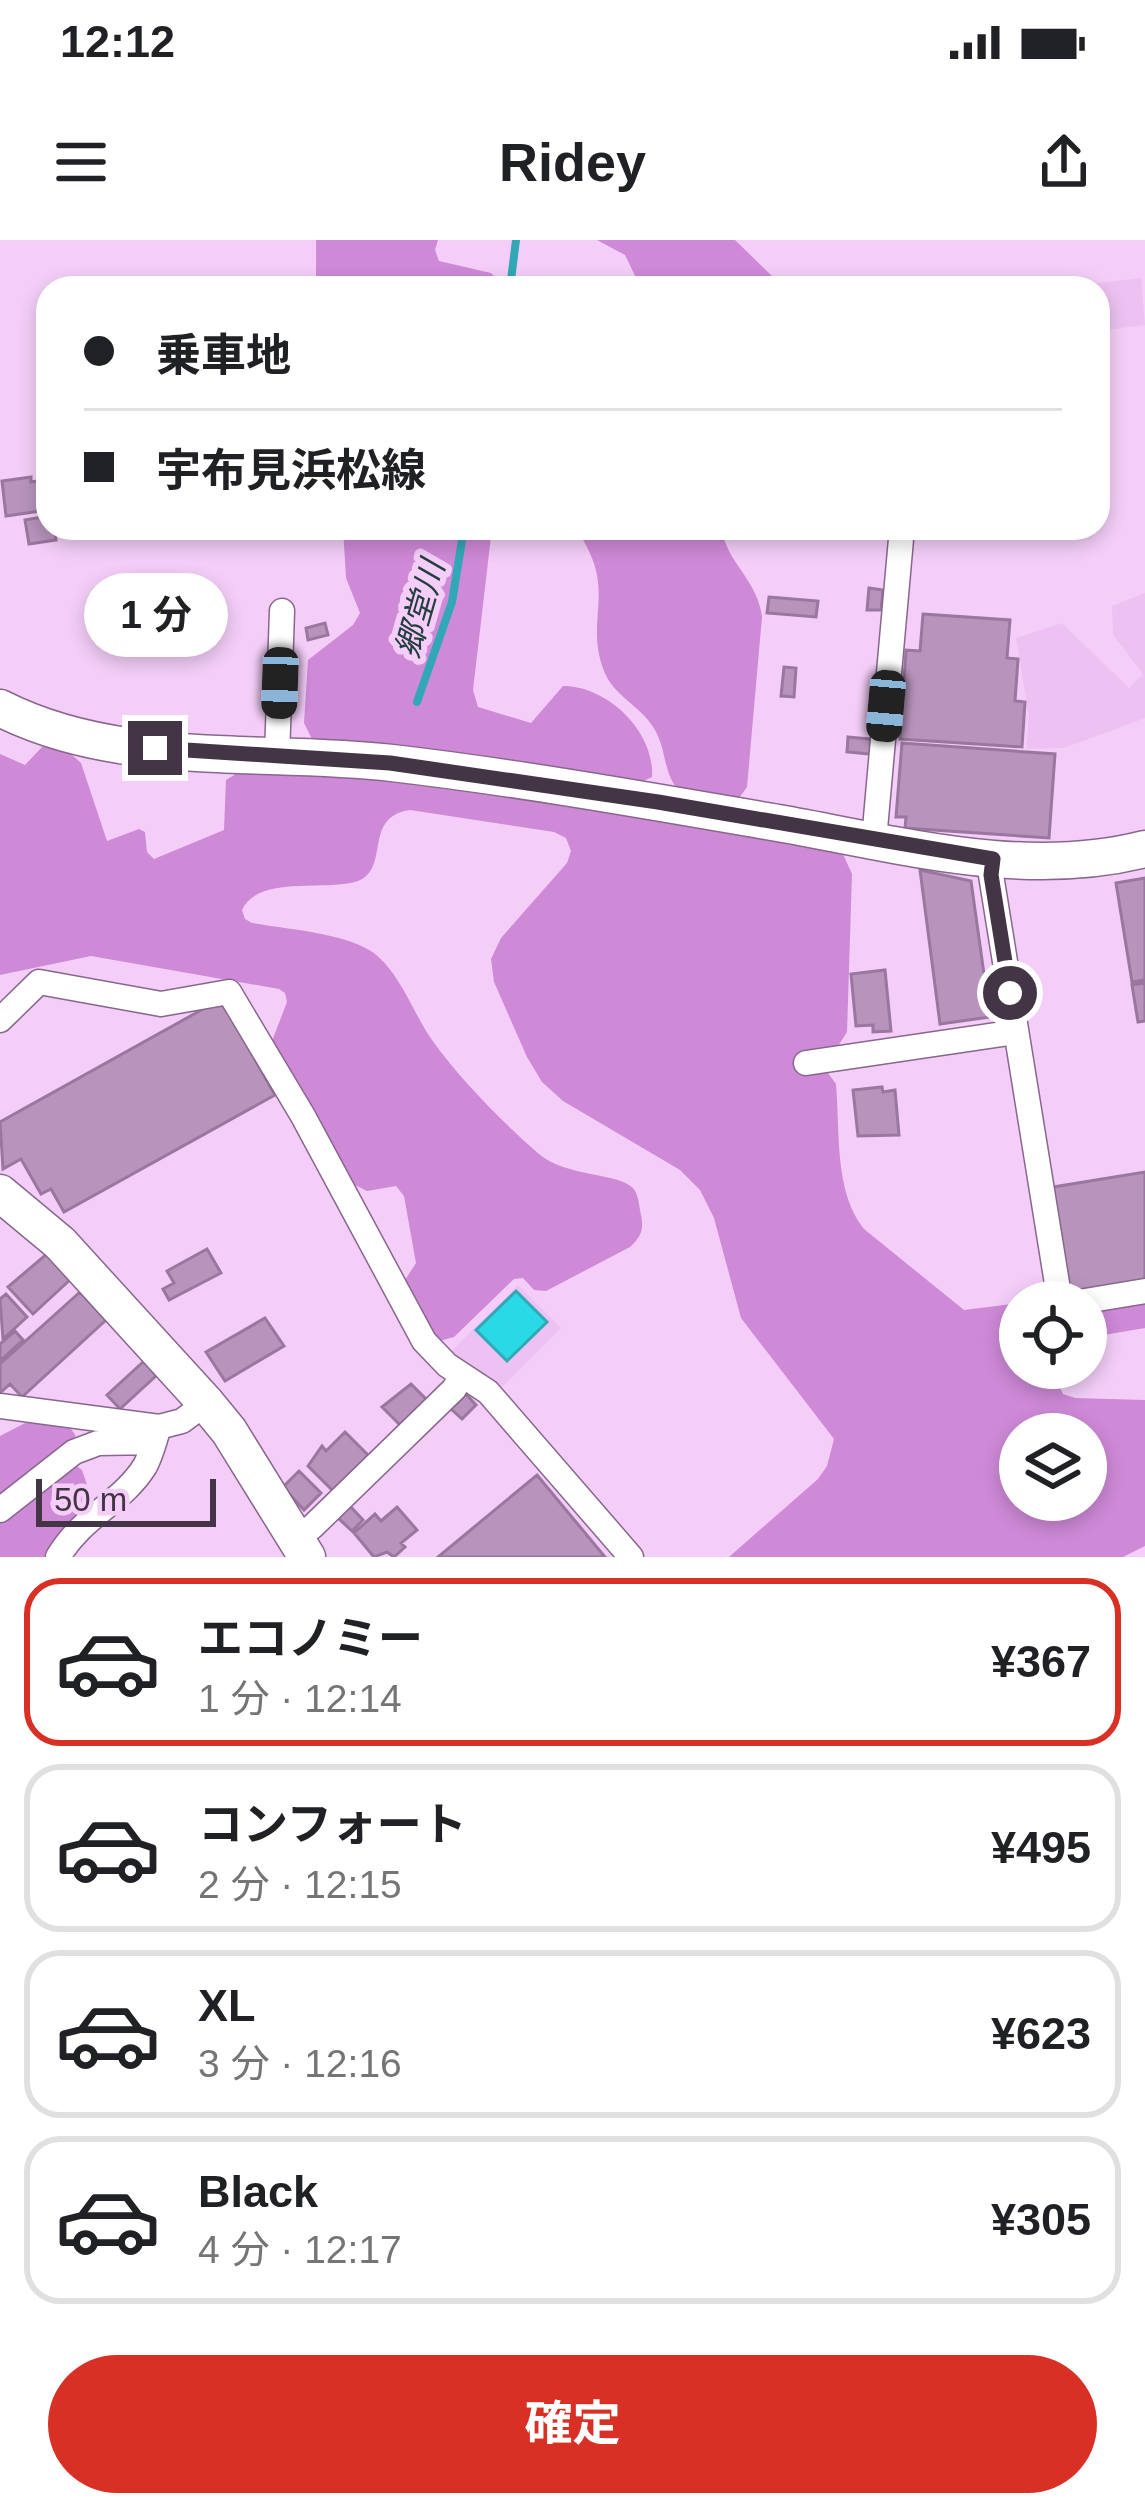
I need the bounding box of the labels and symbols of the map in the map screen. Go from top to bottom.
water label: 郷堂川 [389,553,452,662]
callout: 1 分 [83,574,227,658]
car [261,646,299,720]
car [865,669,907,743]
route end [128,721,182,775]
route start [983,966,1037,1020]
scale bar [36,1473,216,1526]

